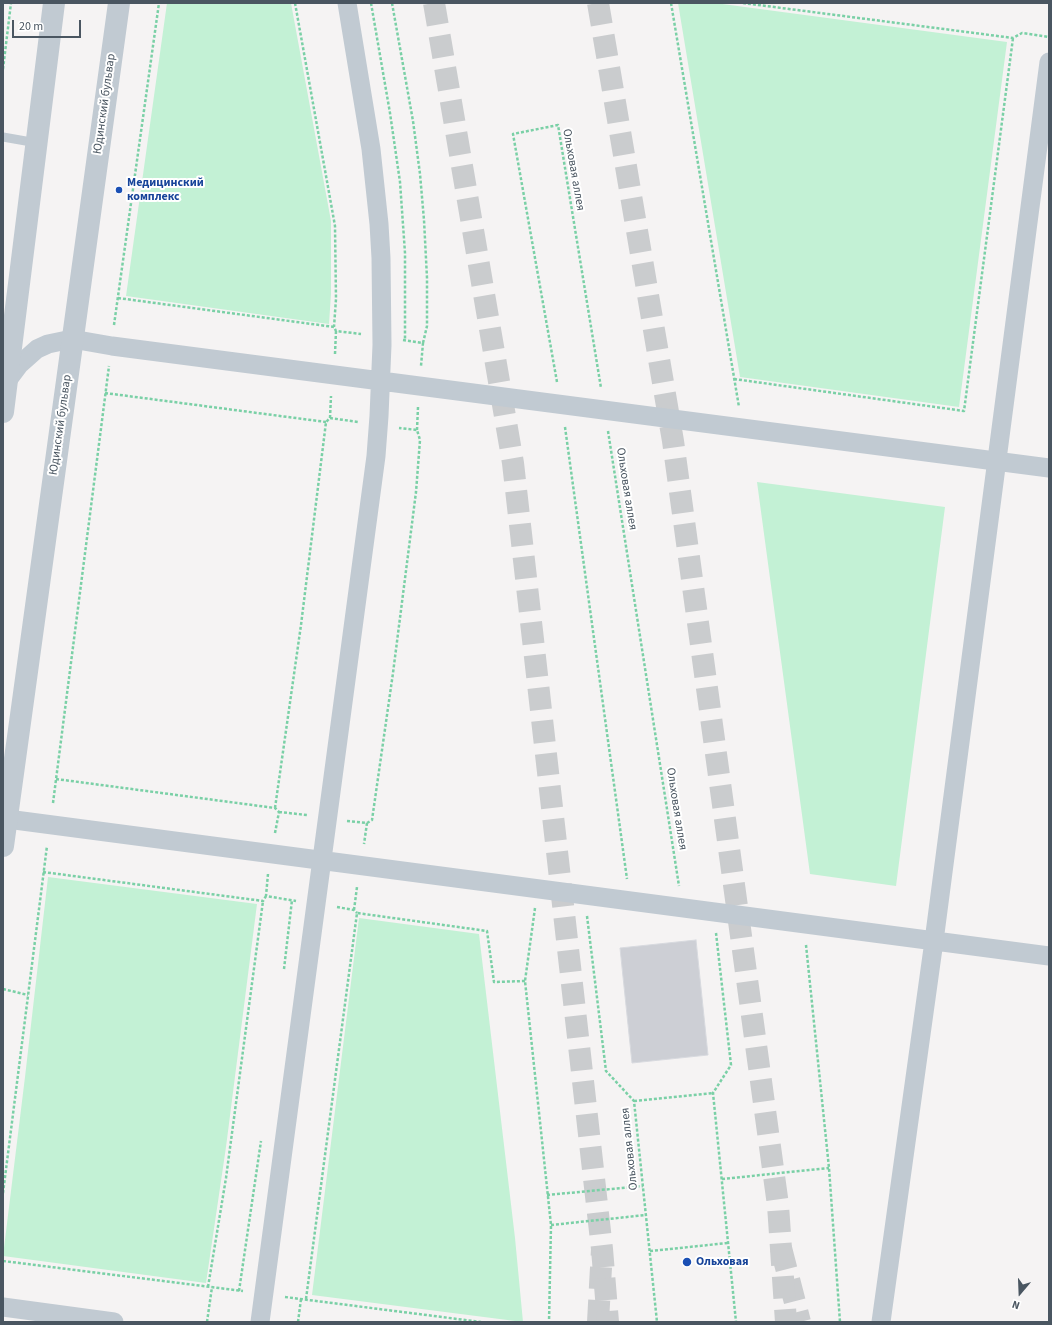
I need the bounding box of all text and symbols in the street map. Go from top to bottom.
scale bar [14,12,83,38]
text: 20 m [19,18,43,35]
street label: Юдинский бульвар [91,53,119,155]
street label: Ольховая аллея [559,128,587,212]
place label: Медицинский комплекс [127,176,204,204]
marker: Медицинский комплекс [114,185,124,195]
street label: Юдинский бульвар [47,374,75,476]
street label: Ольховая аллея [612,447,640,531]
street label: Ольховая аллея [662,767,690,851]
street label: Ольховая аллея [618,1107,642,1191]
place label: Ольховая [696,1255,749,1269]
marker: Ольховая [681,1256,693,1268]
north arrow [1000,1273,1040,1313]
text: N [1010,1297,1022,1313]

